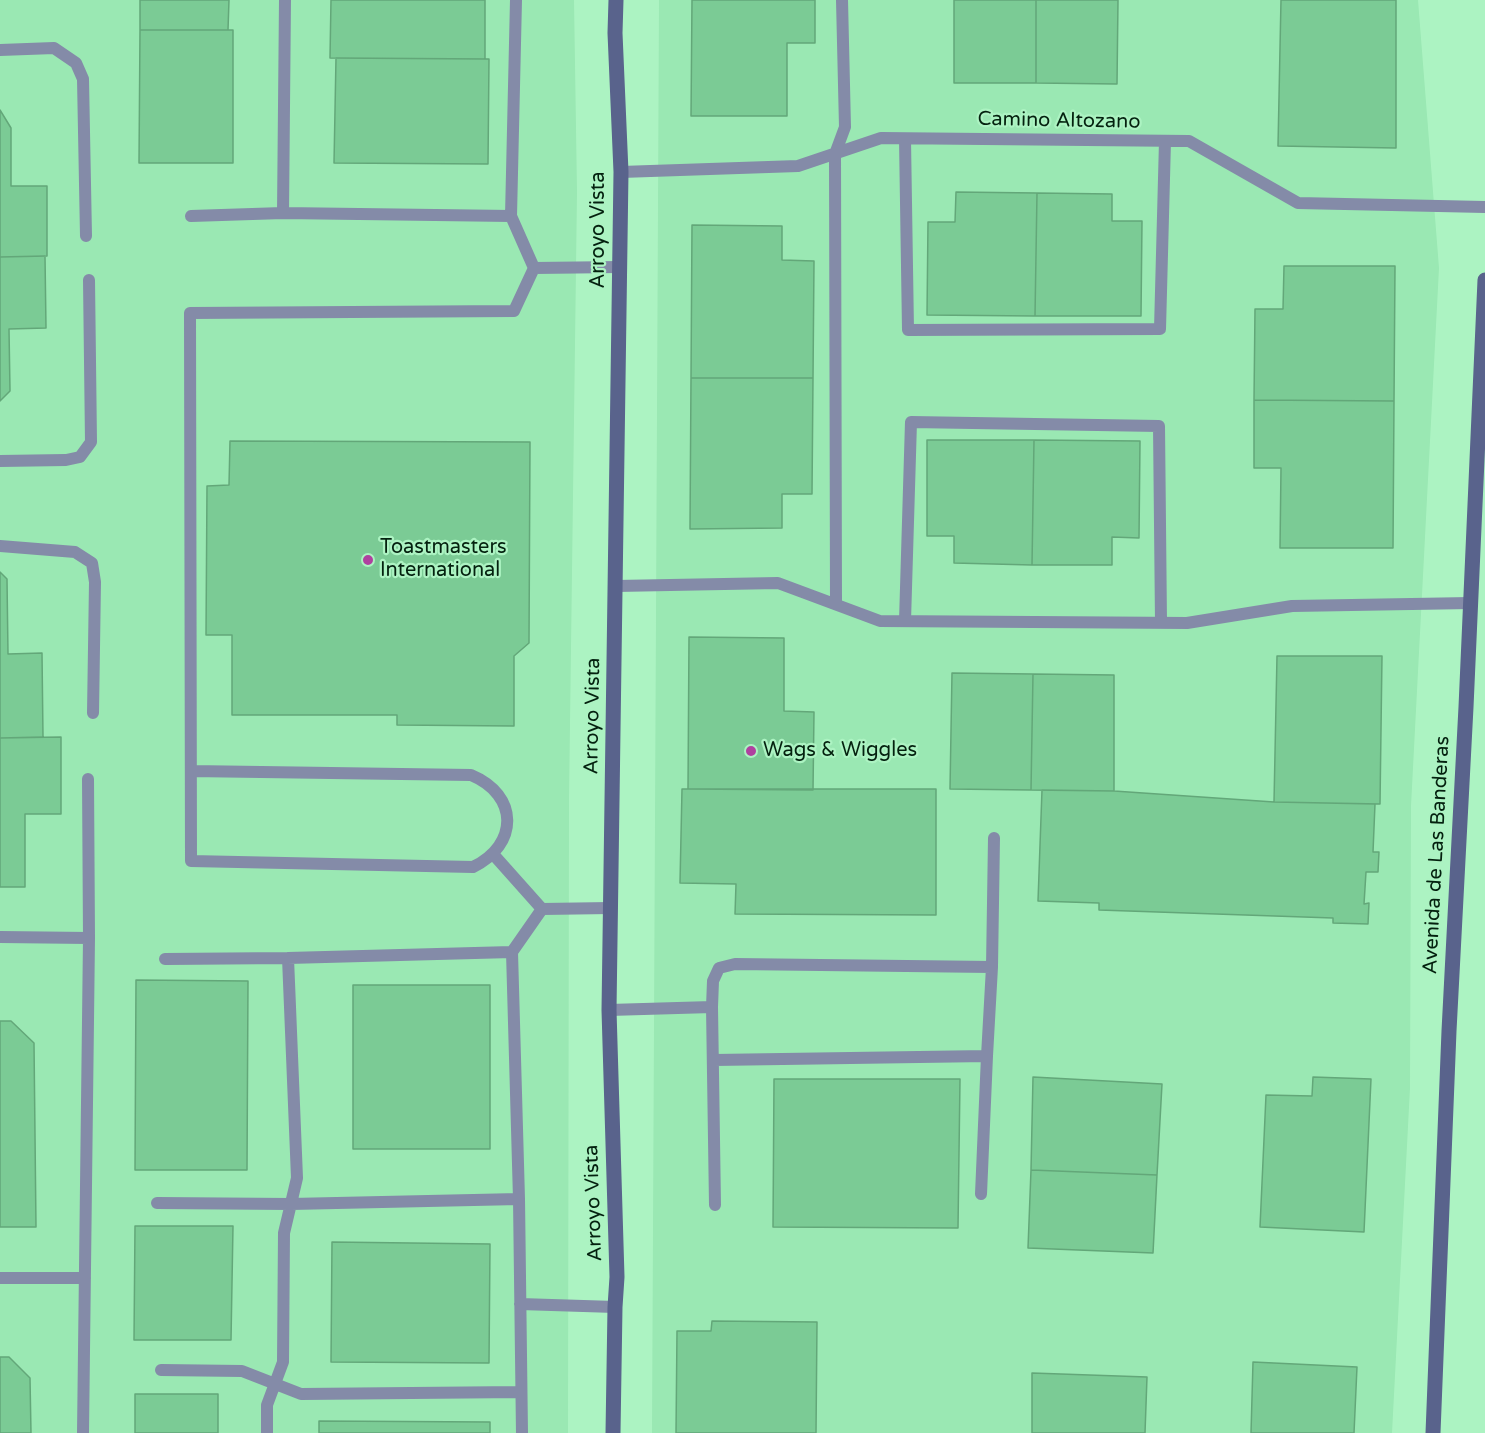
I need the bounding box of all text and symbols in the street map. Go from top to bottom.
street label: Camino Altozano [977,108,1141,134]
street label: Arroyo Vista [587,172,611,288]
place label: Toastmasters International [380,536,507,583]
marker: Toastmasters International [361,553,375,567]
street label: Arroyo Vista [580,657,606,775]
street label: Avenida de Las Banderas [1419,735,1455,975]
place label: Wags & Wiggles [763,739,917,763]
marker: Wags & Wiggles [744,744,758,758]
street label: Arroyo Vista [580,1144,608,1262]

